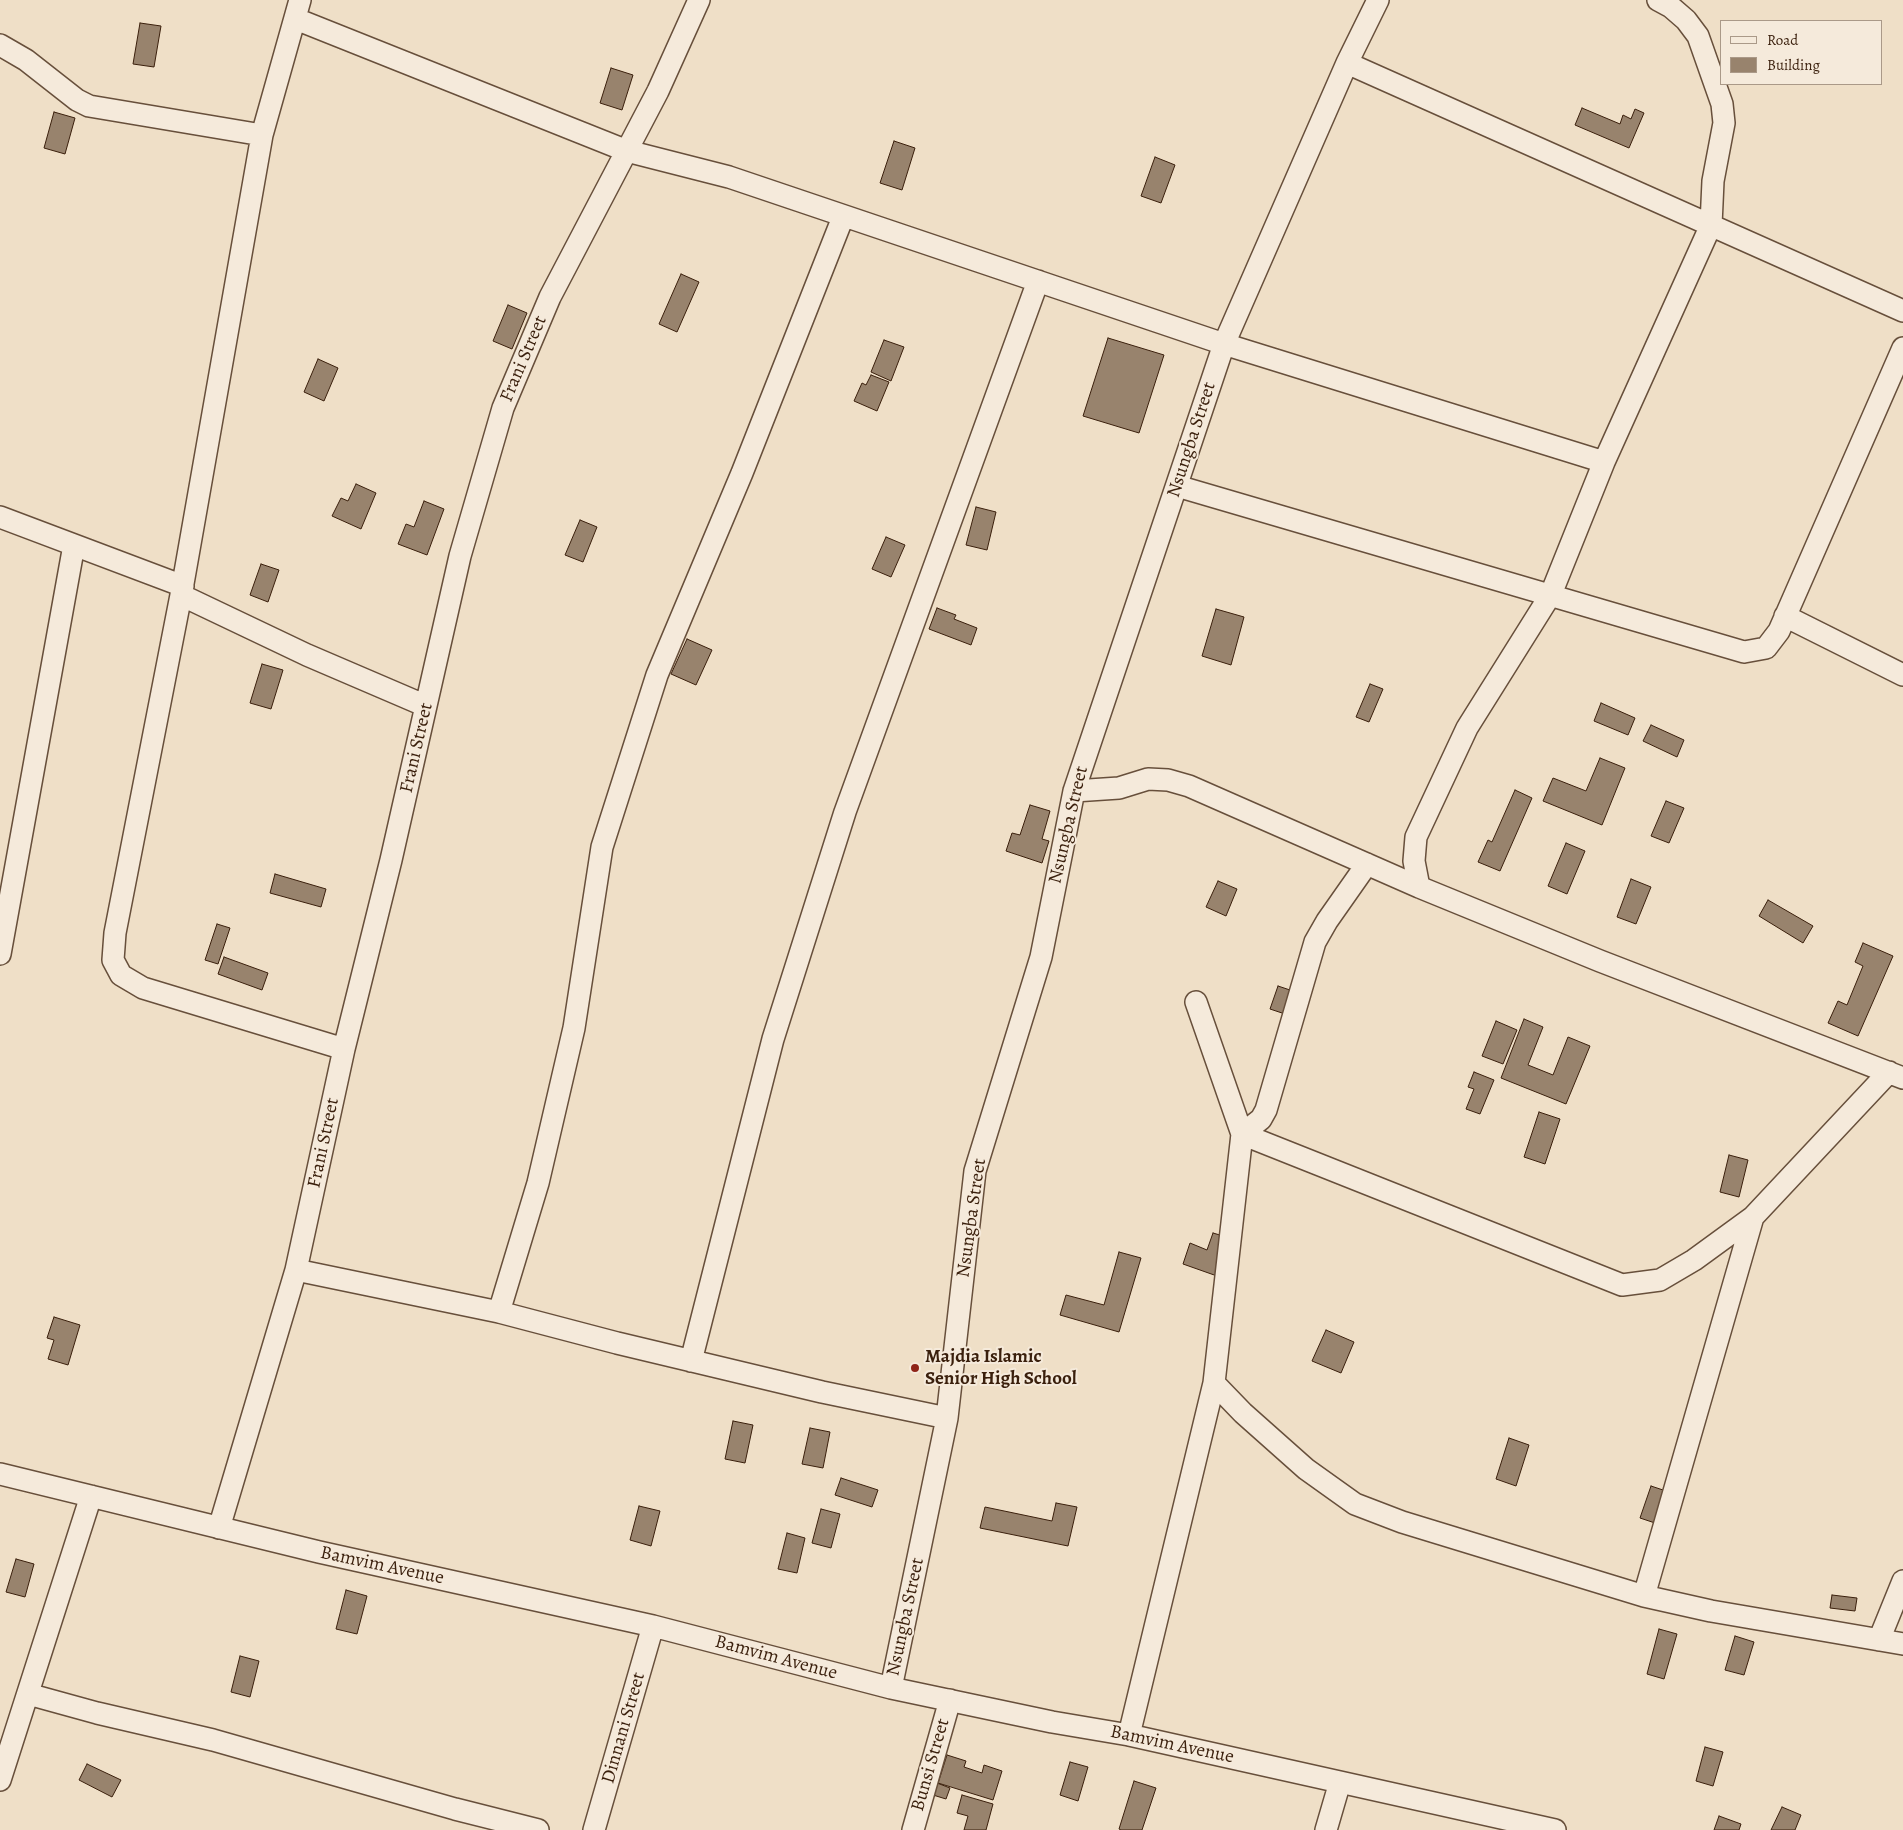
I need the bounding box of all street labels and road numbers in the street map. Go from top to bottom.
street label: Frani Street [496,312,552,406]
street label: Nsungba Street [1163,379,1221,501]
street label: Frani Street [396,701,438,795]
street label: Nsungba Street [1044,764,1094,886]
street label: Frani Street [303,1096,345,1190]
street label: Nsungba Street [952,1157,992,1279]
street label: Bamvim Avenue [318,1542,446,1590]
street label: Nsungba Street [882,1556,930,1678]
street label: Bamvim Avenue [712,1631,840,1685]
street label: Dinnani Street [597,1670,651,1786]
street label: Bunsi Street [907,1716,955,1814]
street label: Bamvim Avenue [1108,1721,1236,1769]

